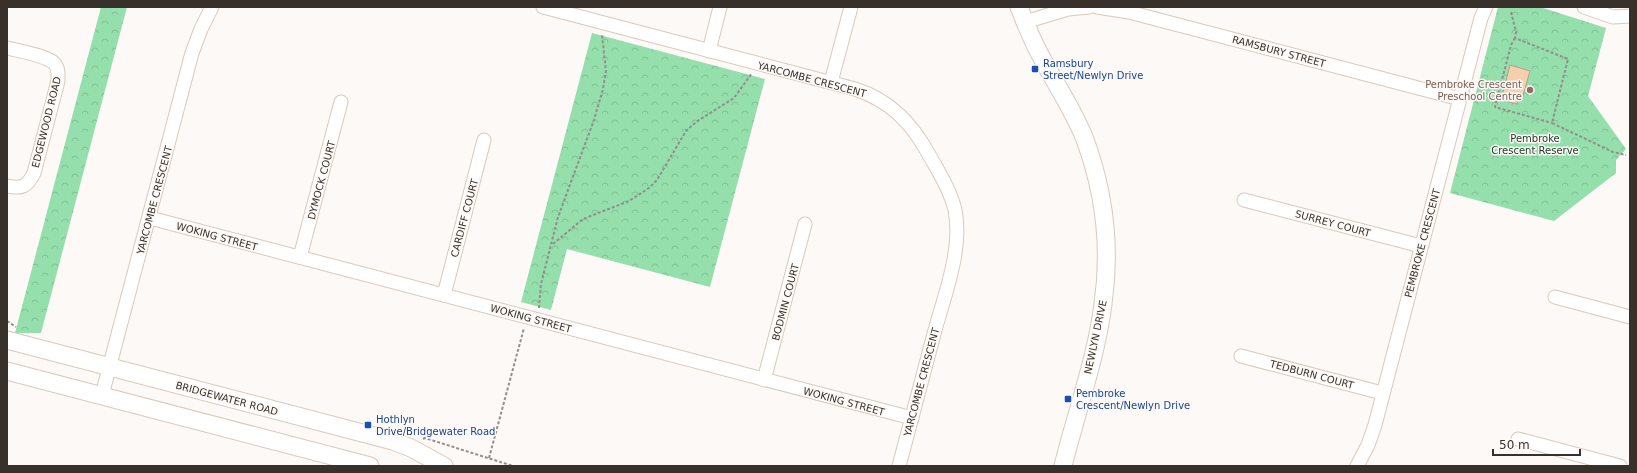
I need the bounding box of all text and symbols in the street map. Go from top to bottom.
street label: RAMSBURY STREET [1231,34,1328,69]
place label: Ramsbury Street/Newlyn Drive [1043,58,1143,81]
street label: YARCOMBE CRESCENT [755,59,868,100]
marker: Ramsbury Street/Newlyn Drive [1030,64,1040,74]
street label: EDGEWOOD ROAD [30,75,63,169]
place label: Pembroke Crescent Preschool Centre [1425,79,1522,102]
marker: Pembroke Crescent Preschool Centre [1525,85,1535,95]
park label: Pembroke Crescent Reserve [1491,133,1579,156]
street label: DYMOCK COURT [306,139,338,221]
street label: YARCOMBE CRESCENT [134,144,175,257]
street label: CARDIFF COURT [449,177,480,258]
street label: PEMBROKE CRESCENT [1403,187,1443,299]
street label: SURREY COURT [1294,208,1373,239]
street label: WOKING STREET [175,220,260,253]
street label: BODMIN COURT [770,262,801,342]
street label: NEWLYN DRIVE [1082,299,1109,375]
street label: WOKING STREET [489,302,574,335]
street label: YARCOMBE CRESCENT [901,326,942,439]
street label: TEDBURN COURT [1268,358,1356,391]
street label: BRIDGEWATER ROAD [174,379,280,418]
street label: WOKING STREET [802,385,887,418]
place label: Pembroke Crescent/Newlyn Drive [1076,388,1190,411]
marker: Pembroke Crescent/Newlyn Drive [1063,394,1073,404]
place label: Hothlyn Drive/Bridgewater Road [376,414,495,437]
marker: Hothlyn Drive/Bridgewater Road [363,420,373,430]
scale bar [1493,431,1580,457]
text: 50 m [1499,438,1530,452]

